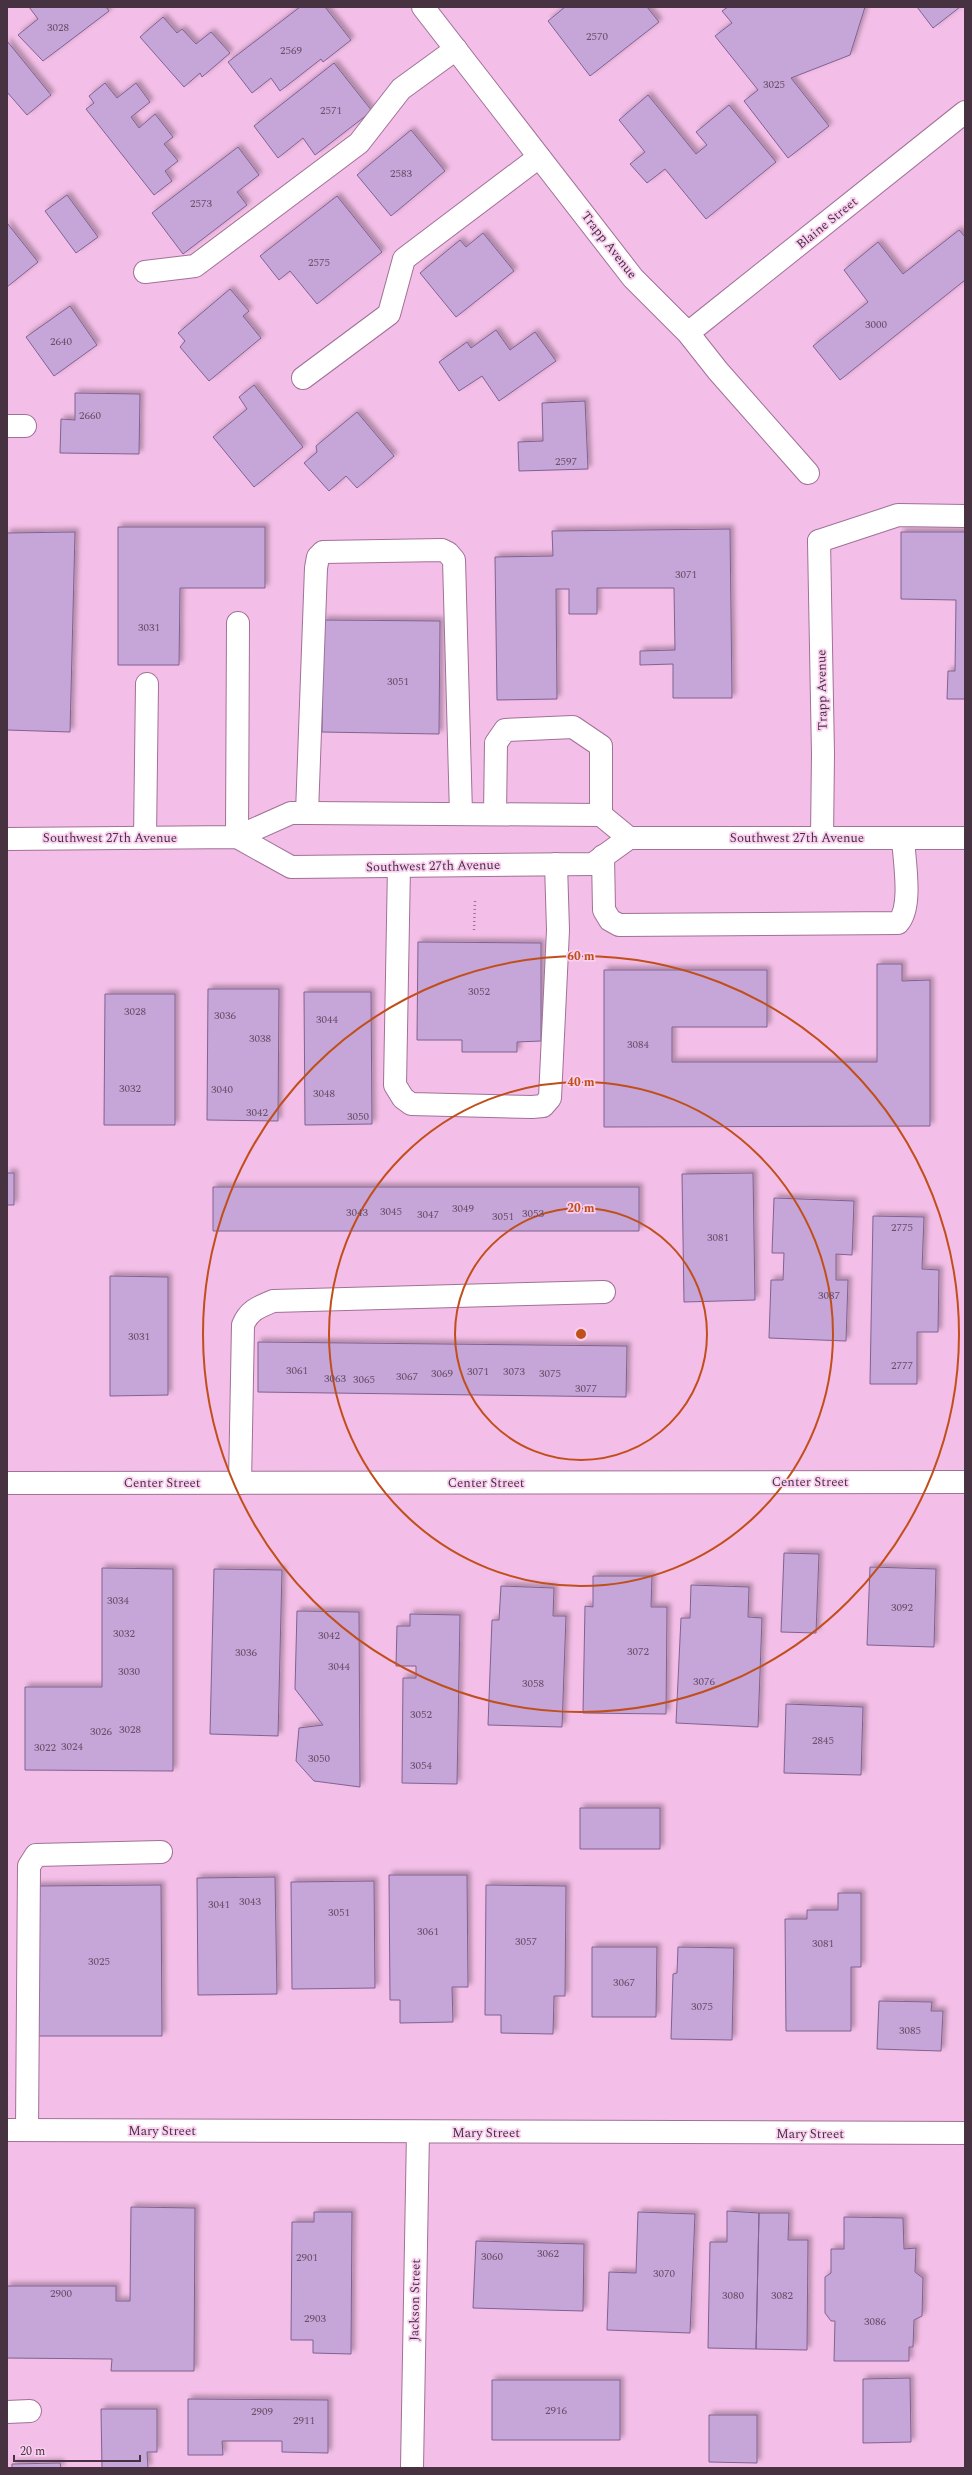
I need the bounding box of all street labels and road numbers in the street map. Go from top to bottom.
street label: Blaine Street [792,192,862,254]
street label: Trapp Avenue [576,207,642,283]
street label: Trapp Avenue [811,649,833,731]
street label: Southwest 27th Avenue [43,828,177,848]
street label: Southwest 27th Avenue [730,828,864,848]
street label: Southwest 27th Avenue [366,855,500,877]
street label: Center Street [772,1472,849,1492]
street label: Center Street [124,1473,201,1493]
street label: Center Street [448,1473,525,1493]
street label: Mary Street [128,2121,196,2141]
street label: Mary Street [452,2123,520,2143]
street label: Mary Street [776,2124,844,2144]
street label: Jackson Street [404,2259,426,2341]

